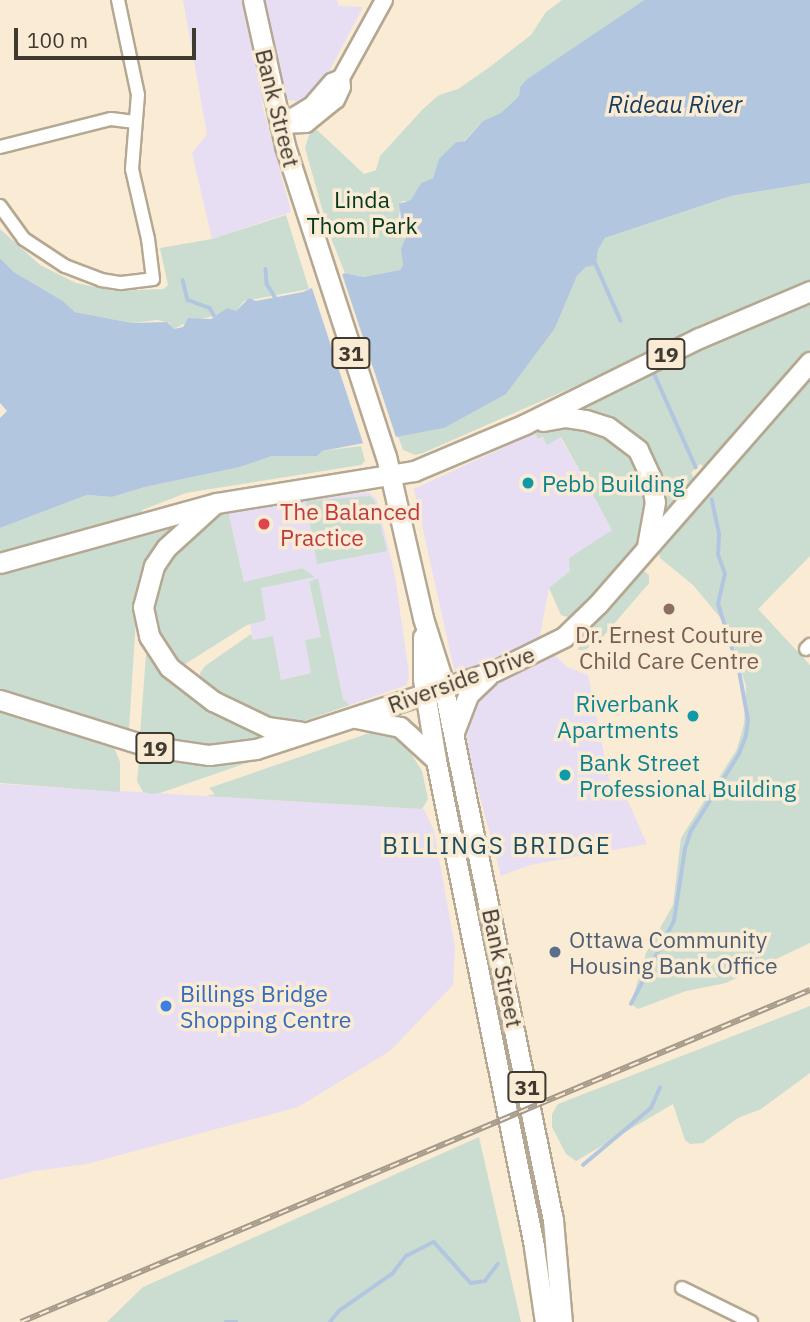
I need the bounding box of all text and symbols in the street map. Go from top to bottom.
scale bar [18,14,200,58]
text: 100 m [27,26,88,54]
street label: Bank Street [250,46,306,170]
water label: Rideau River [608,91,742,119]
park label: Linda Thom Park [306,185,418,239]
road number: 31 [330,336,372,370]
road number: 19 [645,336,687,372]
place label: Pebb Building [542,469,685,497]
marker: Pebb Building [520,475,536,491]
place label: The Balanced Practice [280,497,421,551]
marker: The Balanced Practice [254,514,274,534]
marker: Dr. Ernest Couture Child Care Centre [661,601,677,617]
place label: Dr. Ernest Couture Child Care Centre [575,620,763,674]
street label: Riverside Drive [384,640,538,718]
place label: Riverbank Apartments [557,689,679,743]
marker: Riverbank Apartments [685,708,701,724]
road number: 19 [134,730,176,766]
place label: Bank Street Professional Building [579,748,796,802]
marker: Bank Street Professional Building [557,767,573,783]
district label: BILLINGS BRIDGE [384,832,610,860]
street label: Bank Street [477,906,529,1030]
place label: Ottawa Community Housing Bank Office [569,925,778,979]
marker: Ottawa Community Housing Bank Office [547,944,563,960]
place label: Billings Bridge Shopping Centre [180,979,351,1033]
marker: Billings Bridge Shopping Centre [158,998,174,1014]
road number: 31 [506,1070,548,1104]

